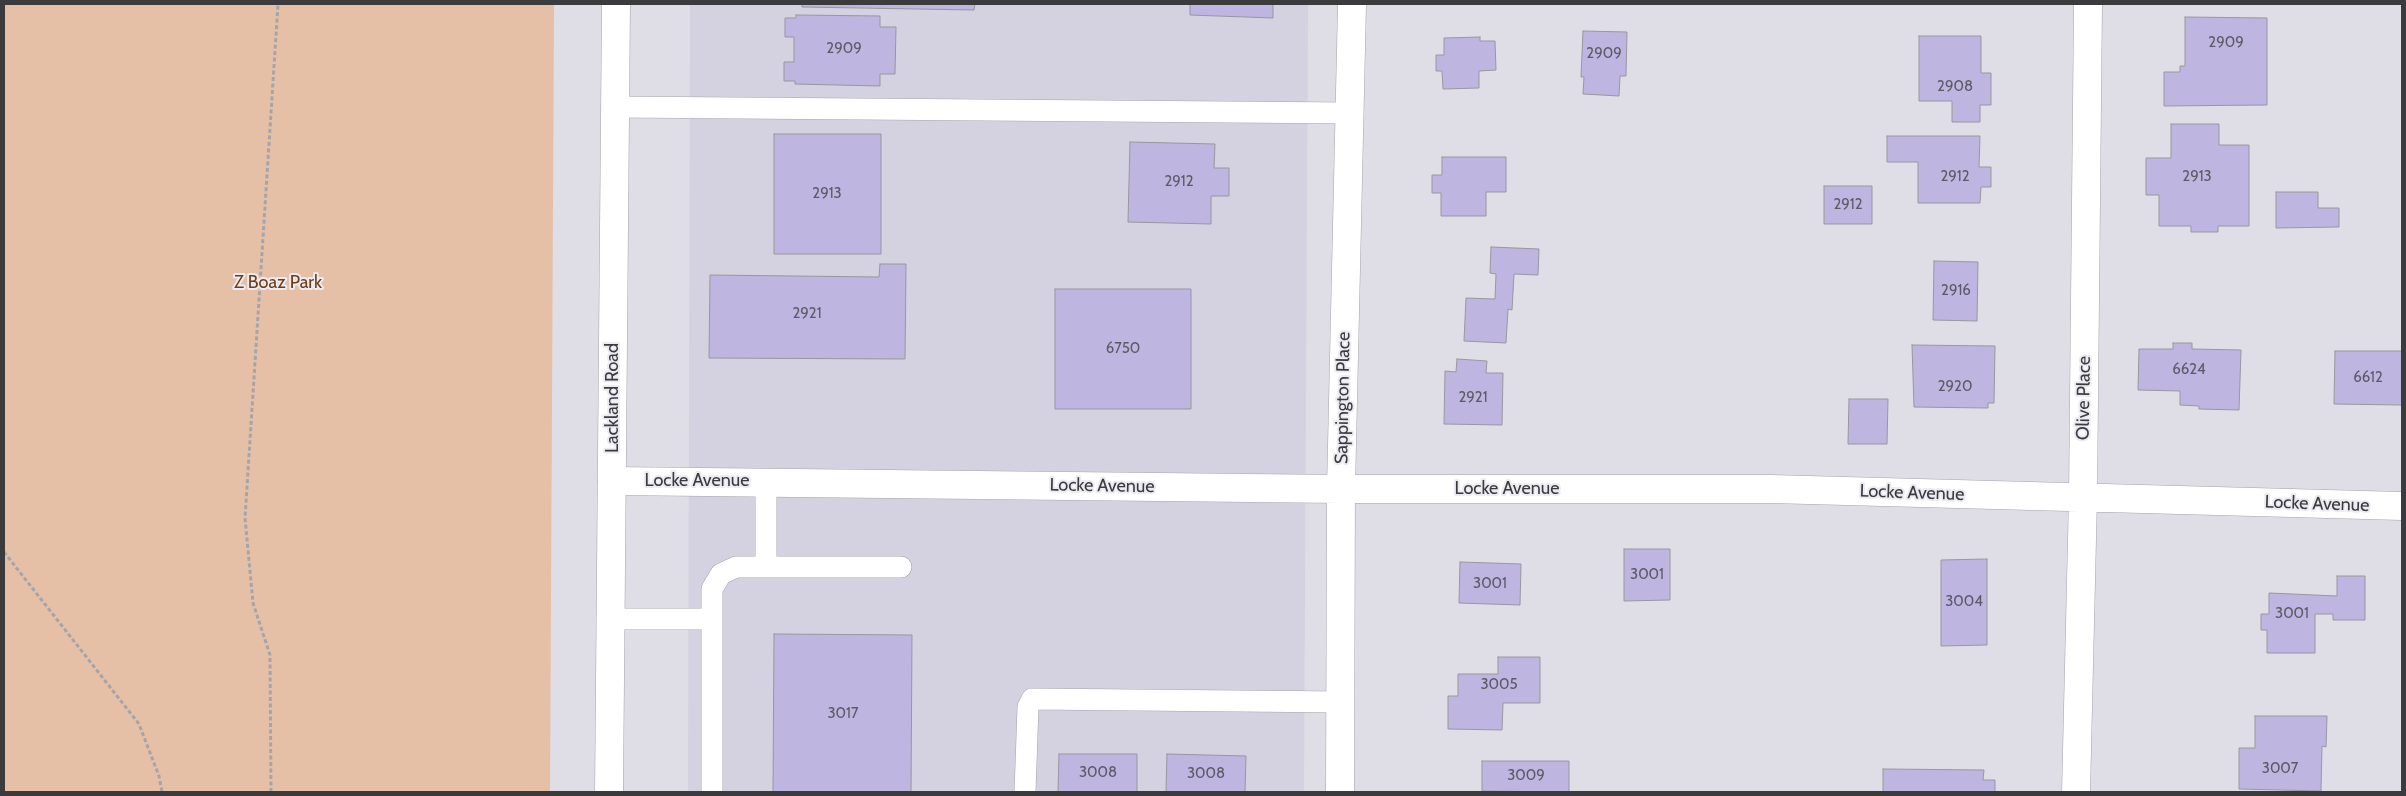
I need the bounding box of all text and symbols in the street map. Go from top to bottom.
house number: 2909 [2208,34,2244,52]
house number: 2909 [826,40,862,58]
house number: 2909 [1586,45,1622,63]
house number: 2908 [1937,78,1973,96]
house number: 2912 [1940,168,1970,186]
house number: 2913 [2182,168,2212,186]
house number: 2912 [1164,173,1194,191]
house number: 2913 [812,185,842,203]
house number: 2912 [1833,196,1863,214]
park label: Z Boaz Park [234,272,322,294]
house number: 2916 [1941,282,1971,300]
house number: 2921 [792,305,822,323]
street label: Sappington Place [1331,332,1355,464]
house number: 6750 [1106,340,1140,358]
street label: Lackland Road [602,343,624,453]
street label: Olive Place [2072,356,2096,440]
house number: 6624 [2172,361,2206,379]
house number: 6612 [2353,369,2383,387]
house number: 2920 [1938,378,1972,396]
house number: 2921 [1458,389,1488,407]
street label: Locke Avenue [645,470,749,492]
street label: Locke Avenue [1049,474,1155,498]
street label: Locke Avenue [1455,478,1559,500]
street label: Locke Avenue [1859,480,1965,506]
street label: Locke Avenue [2264,491,2370,517]
house number: 3001 [1630,566,1664,584]
house number: 3001 [1473,575,1507,593]
house number: 3004 [1945,593,1983,611]
house number: 3001 [2275,605,2309,623]
house number: 3005 [1480,676,1518,694]
house number: 3017 [827,705,859,723]
house number: 3007 [2262,760,2298,778]
house number: 3008 [1079,764,1117,782]
house number: 3008 [1187,765,1225,783]
house number: 3009 [1507,767,1545,785]

